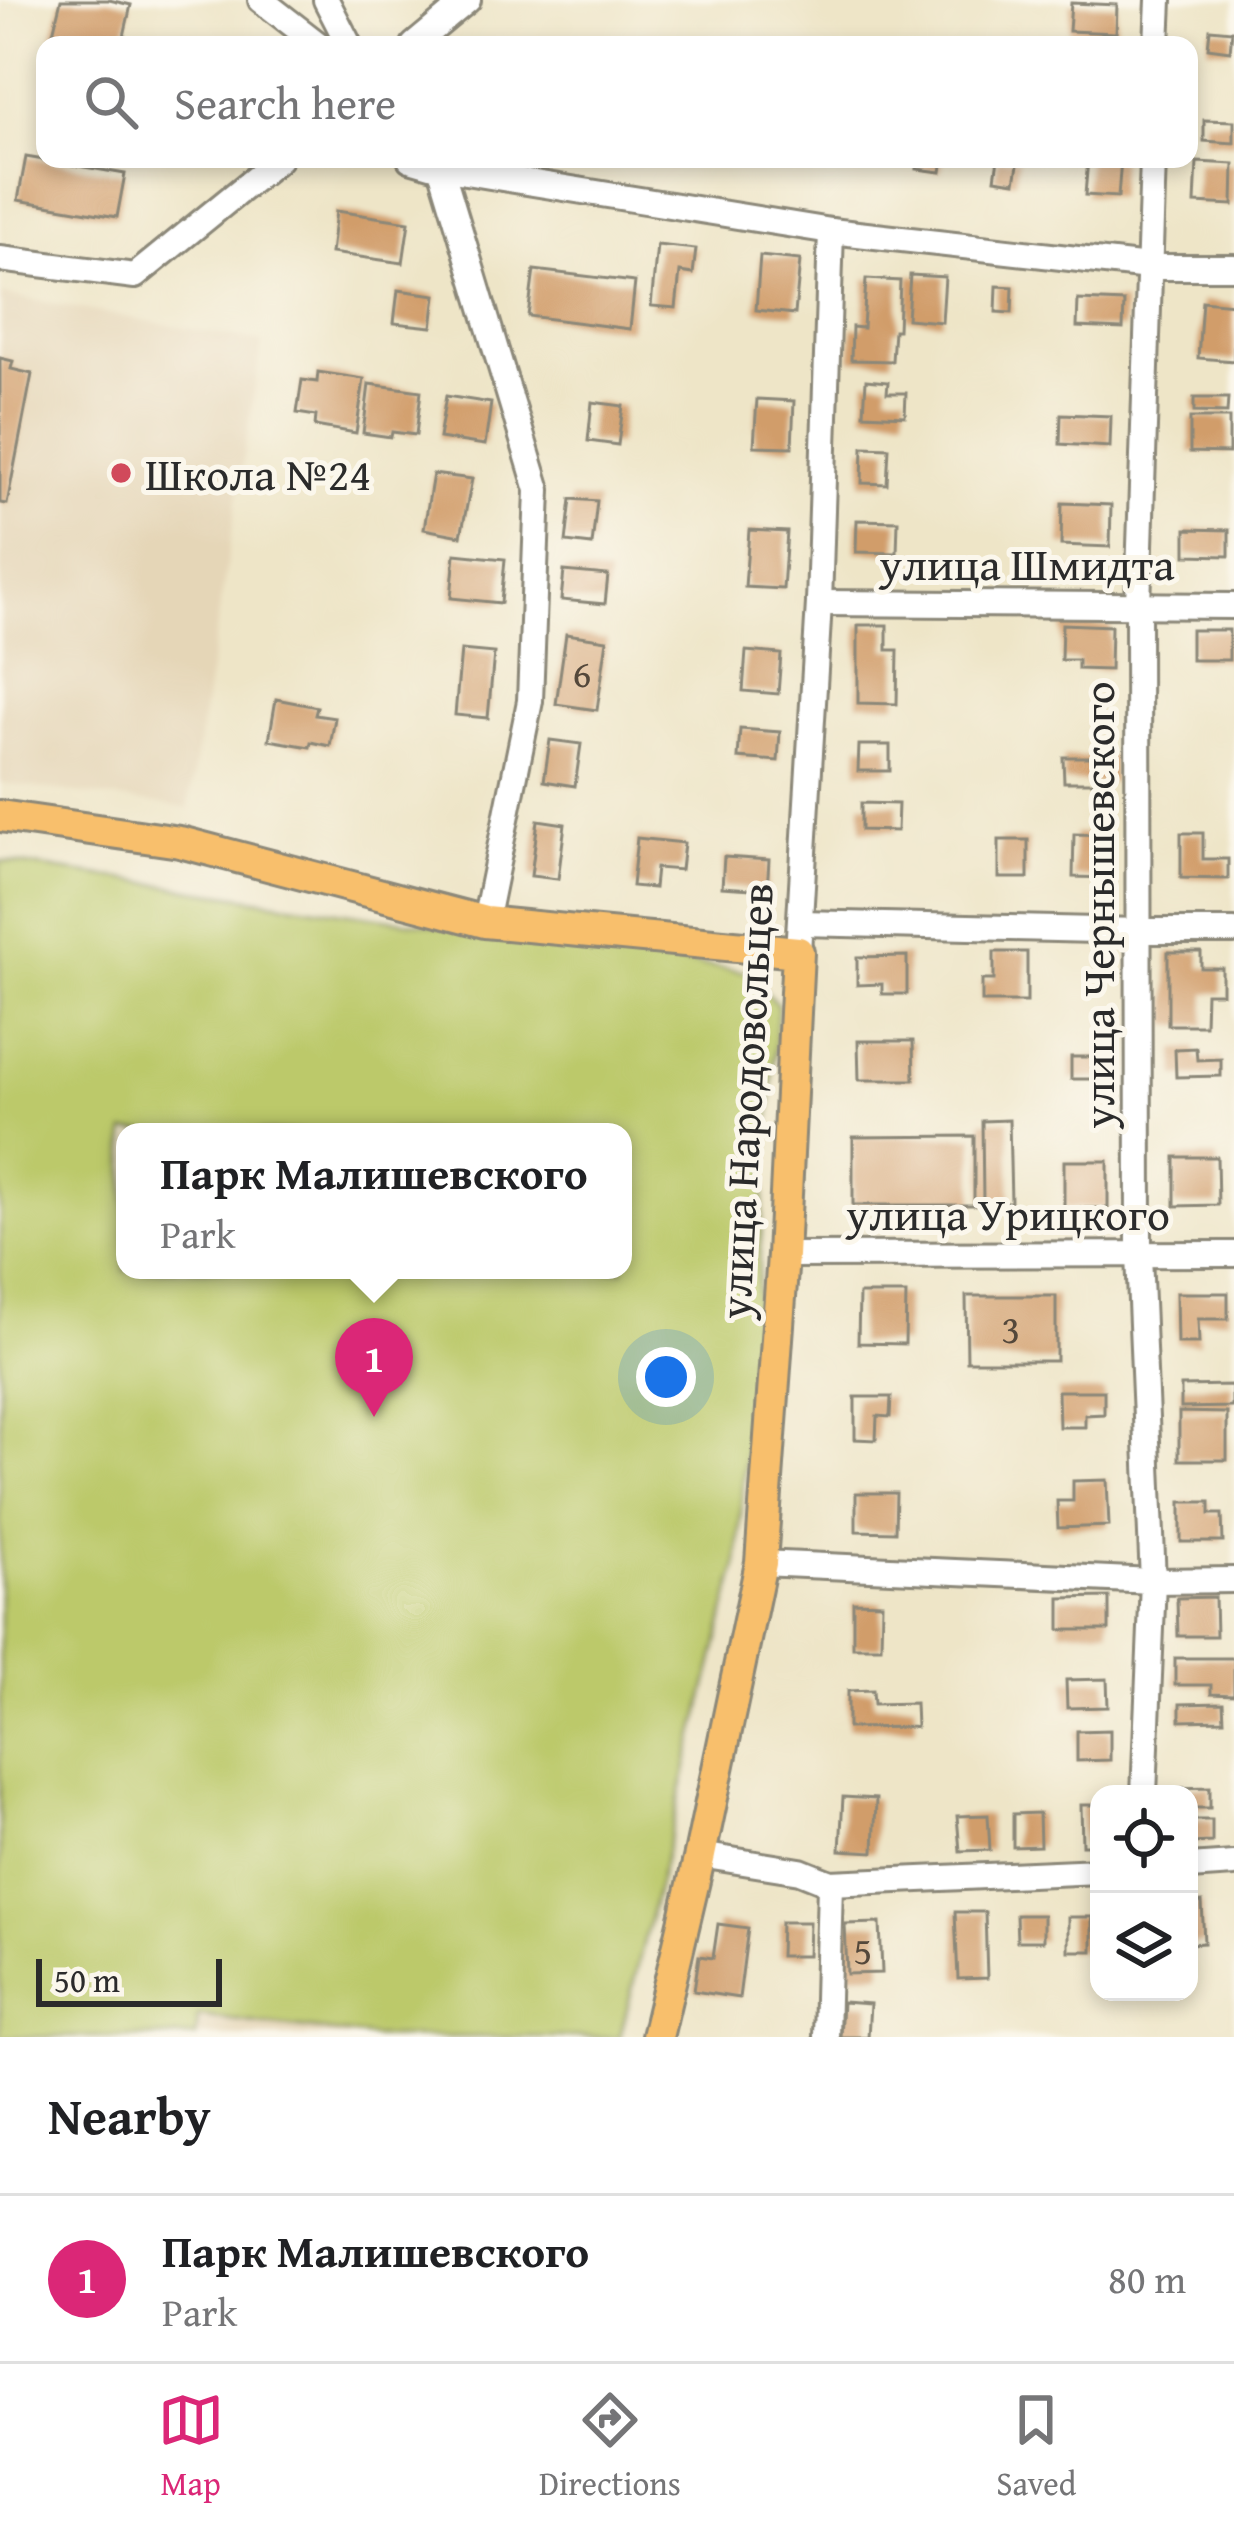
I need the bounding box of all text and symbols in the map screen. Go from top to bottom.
search box [36,36,1198,168]
icon: search [78,69,144,135]
text: Search here [174,70,396,135]
place label: Школа №24 [145,441,371,506]
marker: Школа №24 [108,460,134,486]
street label: улица Шмидта [878,531,1175,596]
house number: 6 [573,644,591,701]
street label: улица Чернышевского [1065,681,1130,1130]
street label: улица Народовольцев [701,881,789,1322]
popup [116,1123,632,1279]
text: Парк Малишевского [160,1140,588,1205]
street label: улица Урицкого [845,1181,1170,1246]
text: Park [160,1205,236,1262]
house number: 3 [1002,1300,1020,1357]
pin: 1 [335,1318,413,1417]
your location [636,1347,696,1407]
map controls [1090,1785,1198,2001]
button: locate [1090,1785,1198,1893]
button: layers [1090,1893,1198,2001]
house number: 5 [854,1921,872,1978]
scale bar [36,1953,222,2006]
text: 50 m [54,1956,120,2004]
text: Nearby [48,2078,211,2153]
text: Парк Малишевского [162,2218,589,2283]
text: 1 [77,2250,97,2307]
text: 80 m [1108,2250,1186,2307]
text: Park [162,2283,237,2340]
tab: Map [158,2387,224,2507]
tab: Directions [539,2387,681,2507]
tab: Saved [996,2387,1076,2507]

